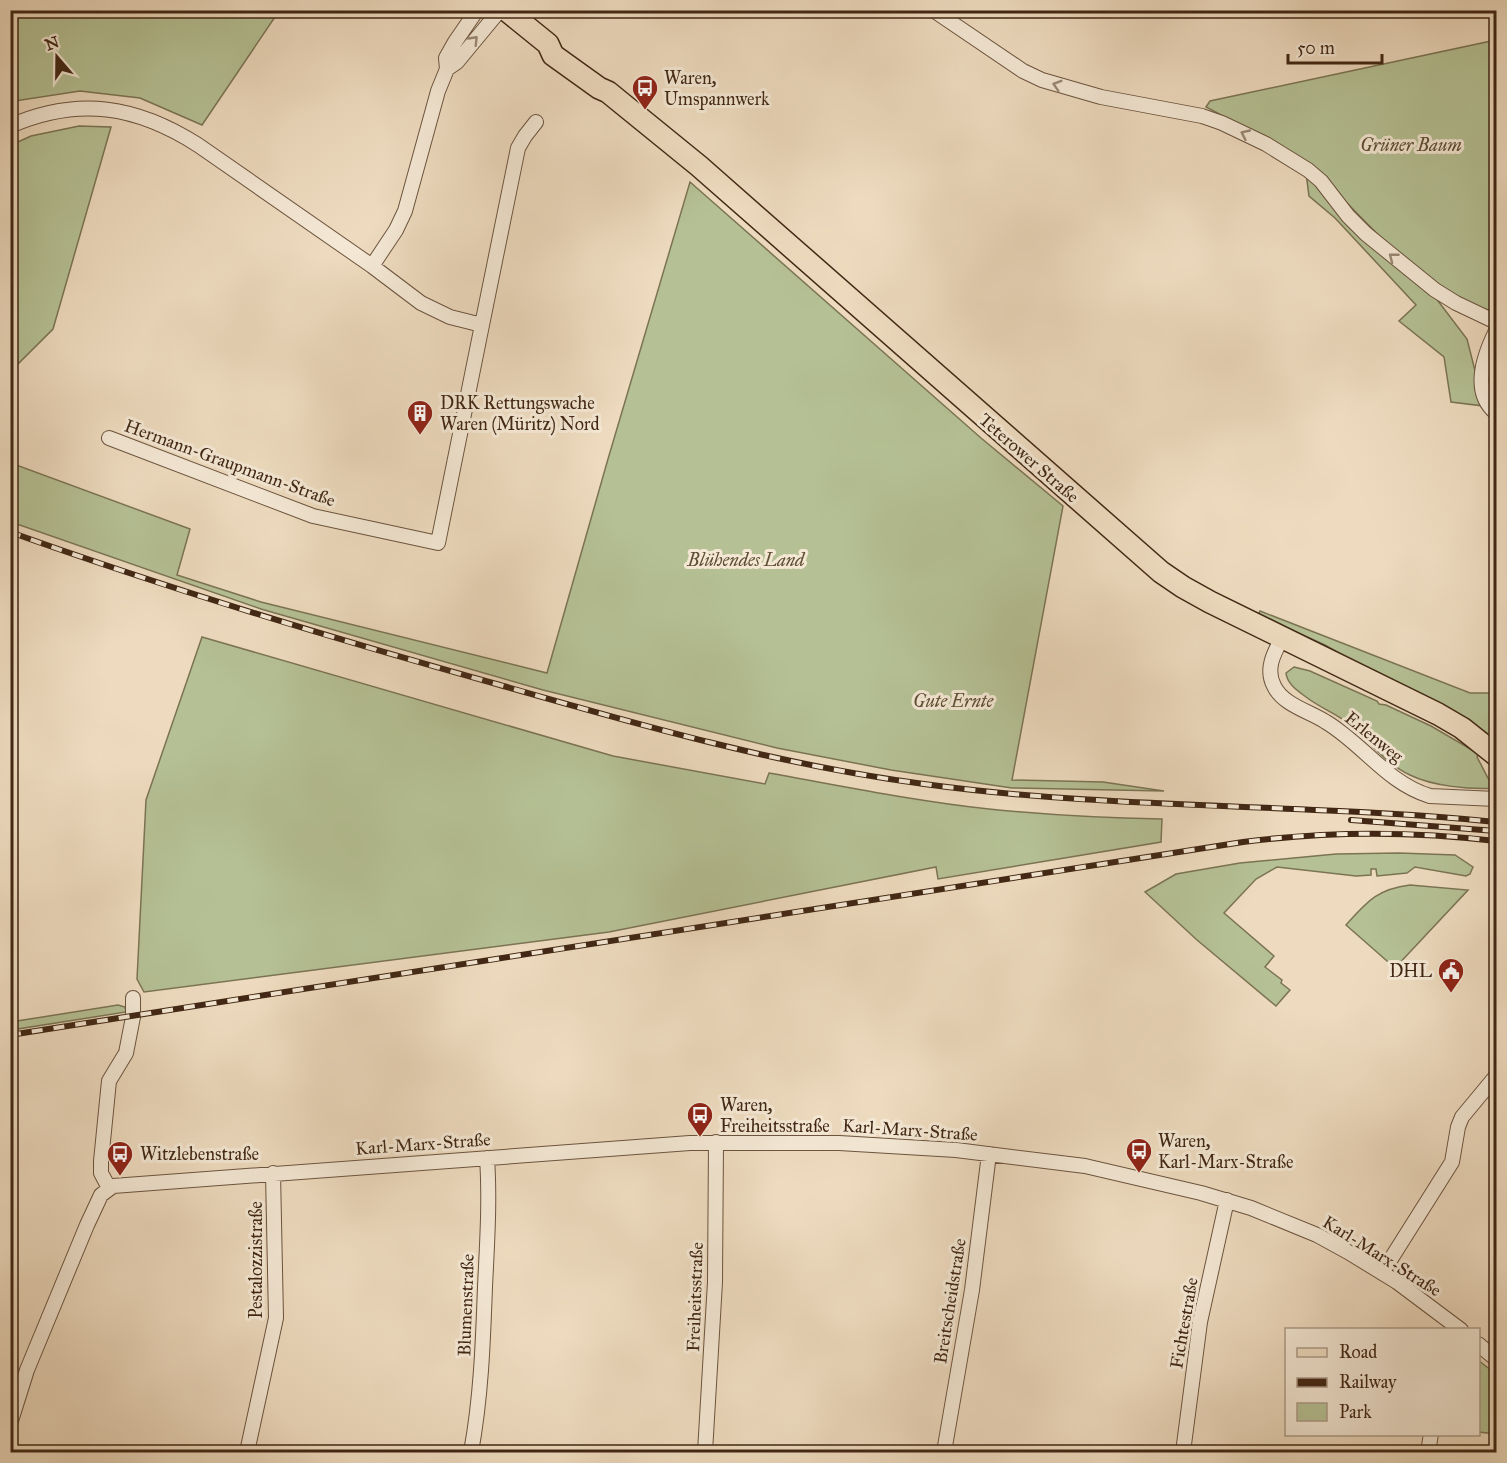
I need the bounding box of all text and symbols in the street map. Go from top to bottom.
north arrow [27,27,87,87]
scale bar [1288,27,1382,65]
text: N [42,32,62,55]
one-way arrow [467,37,478,47]
text: 50 m [1297,37,1335,59]
place label: Waren, Umspannwerk [664,67,770,110]
bus stop icon: Waren, Umspannwerk [630,73,660,111]
one-way arrow [1052,80,1062,92]
one-way arrow [1240,129,1251,141]
park label: Grüner Baum [1360,134,1462,156]
one-way arrow [1388,253,1399,264]
place label: DRK Rettungswache Waren (Müritz) Nord [440,392,600,436]
building icon: DRK Rettungswache Waren (Müritz) Nord [405,398,435,436]
street label: Teterower Straße [974,408,1084,508]
street label: Hermann-Graupmann-Straße [122,415,338,511]
park label: Blühendes Land [686,549,806,571]
park label: Gute Ernte [913,690,994,712]
street label: Erlenweg [1340,707,1408,768]
public building icon: DHL [1436,956,1466,994]
place label: DHL [1389,960,1433,982]
place label: Waren, Freiheitsstraße [720,1094,830,1137]
bus stop icon: Waren, Freiheitsstraße [685,1100,715,1138]
street label: Karl-Marx-Straße [842,1114,978,1146]
street label: Karl-Marx-Straße [355,1128,491,1160]
place label: Waren, Karl-Marx-Straße [1158,1130,1294,1173]
bus stop icon: Waren, Karl-Marx-Straße [1124,1136,1154,1174]
bus stop icon: Witzlebenstraße [105,1139,135,1177]
place label: Witzlebenstraße [140,1143,259,1165]
street label: Pestalozzistraße [245,1201,267,1319]
street label: Karl-Marx-Straße [1319,1211,1445,1301]
street label: Breitscheidstraße [929,1237,971,1365]
street label: Freiheitsstraße [682,1242,708,1352]
street label: Blumenstraße [453,1253,479,1357]
street label: Fichtestraße [1165,1276,1203,1370]
legend [1285,1328,1480,1436]
text: Road [1339,1341,1377,1363]
text: Railway [1339,1371,1397,1393]
text: Park [1339,1401,1372,1423]

